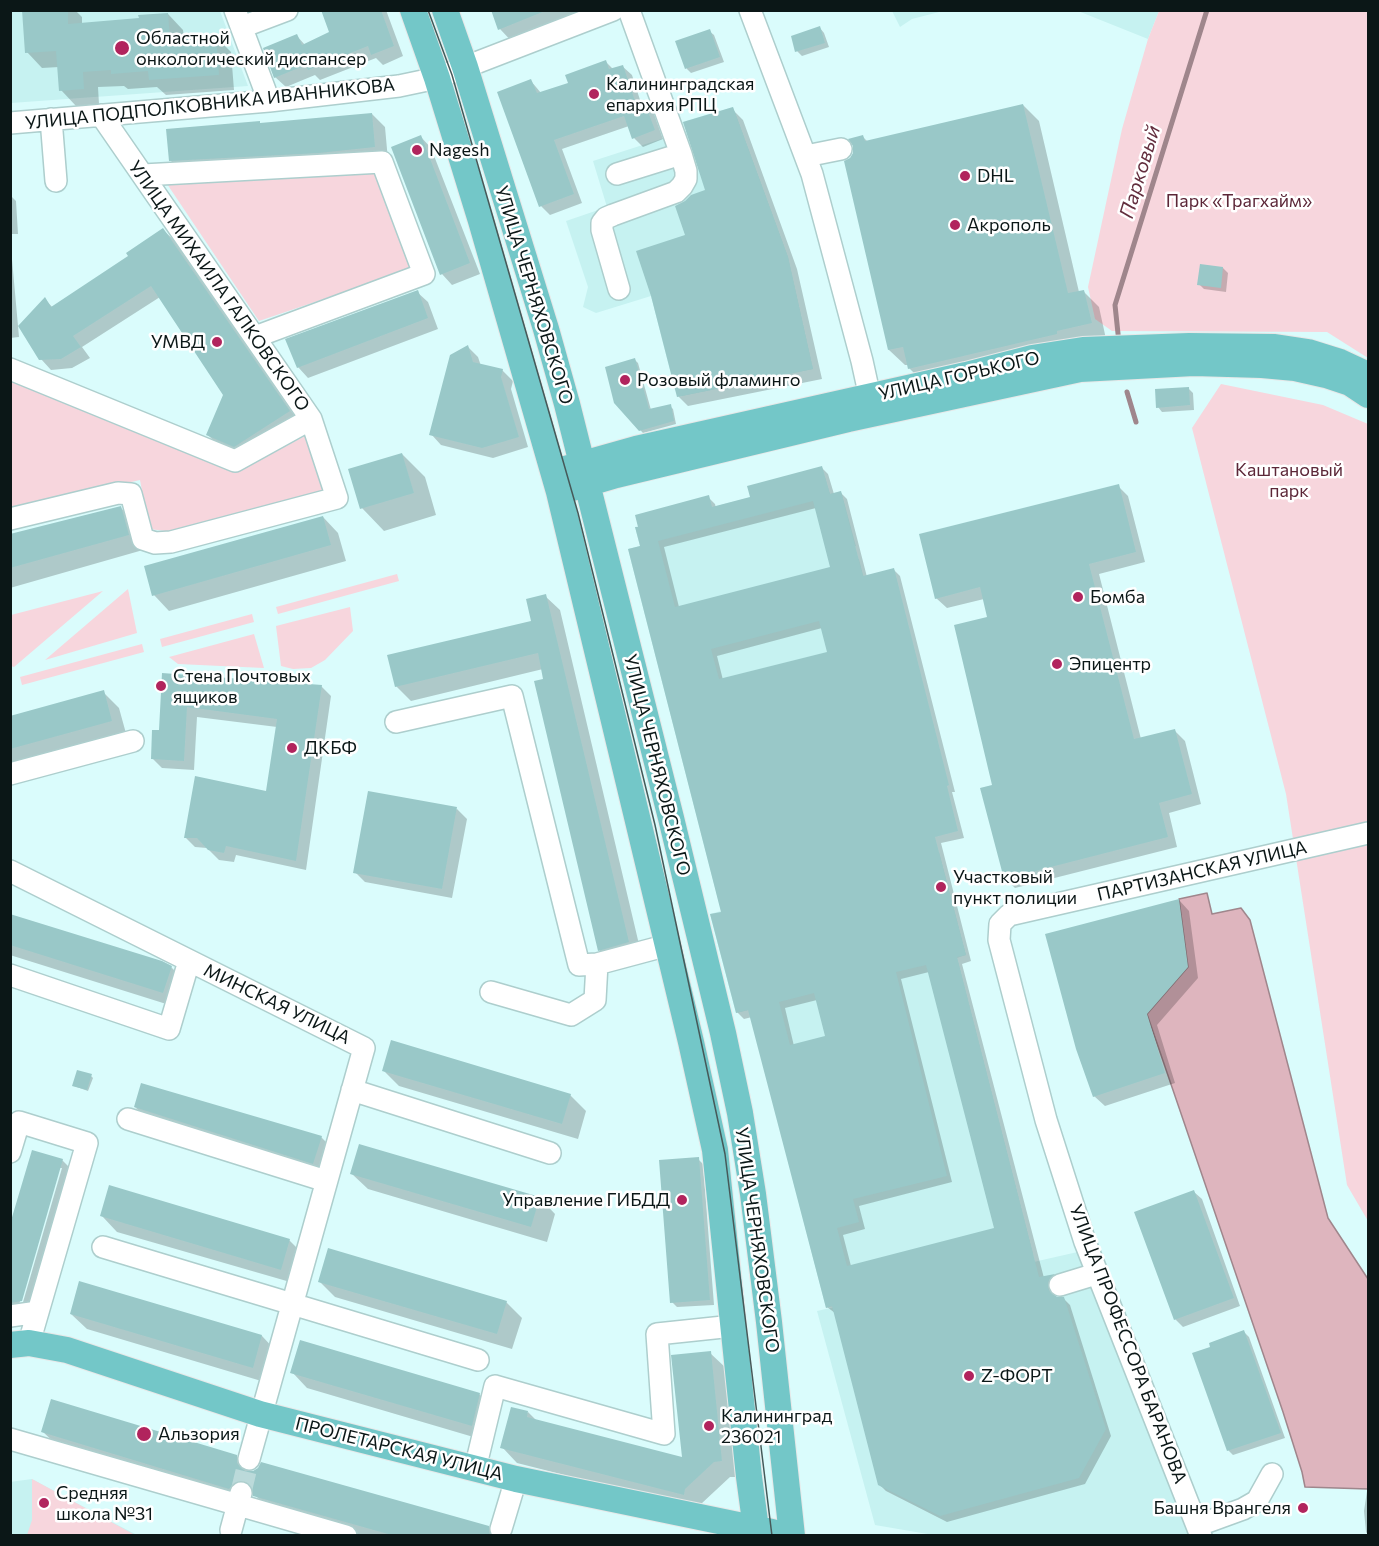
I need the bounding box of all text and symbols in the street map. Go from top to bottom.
place label: Областной онкологический диспансер [136,27,366,70]
marker: Областной онкологический диспансер [113,39,131,57]
place label: Калининградская епархия РПЦ [606,73,755,116]
street label: УЛИЦА ПОДПОЛКОВНИКА ИВАННИКОВА [24,74,396,134]
marker: Калининградская епархия РПЦ [587,87,601,101]
water label: Парковый [1115,123,1165,221]
place label: Nagesh [429,139,490,161]
marker: Nagesh [410,143,424,157]
street label: УЛИЦА МИХАИЛА ГАЛКОВСКОГО [124,157,314,415]
place label: DHL [977,165,1014,187]
marker: DHL [958,169,972,183]
street label: УЛИЦА ЧЕРНЯХОВСКОГО [490,183,578,407]
park label: Парк «Трагхайм» [1166,190,1312,212]
place label: Акрополь [967,214,1051,236]
marker: Акрополь [948,218,962,232]
place label: УМВД [151,331,205,353]
marker: УМВД [210,335,224,349]
street label: УЛИЦА ГОРЬКОГО [876,347,1042,405]
place label: Розовый фламинго [637,369,800,391]
marker: Розовый фламинго [618,373,632,387]
park label: Каштановый парк [1235,459,1343,502]
place label: Бомба [1090,586,1145,608]
marker: Бомба [1071,590,1085,604]
street label: УЛИЦА ЧЕРНЯХОВСКОГО [619,652,695,878]
place label: Эпицентр [1069,653,1151,675]
marker: Эпицентр [1050,657,1064,671]
place label: Стена Почтовых ящиков [173,665,311,708]
marker: Стена Почтовых ящиков [154,679,168,693]
place label: ДКБФ [304,737,357,759]
marker: ДКБФ [285,741,299,755]
street label: ПАРТИЗАНСКАЯ УЛИЦА [1095,836,1309,906]
place label: Участковый пункт полиции [953,866,1077,908]
marker: Участковый пункт полиции [934,880,948,894]
street label: МИНСКАЯ УЛИЦА [200,959,354,1049]
street label: УЛИЦА ЧЕРНЯХОВСКОГО [730,1126,784,1354]
place label: Управление ГИБДД [502,1189,670,1211]
marker: Управление ГИБДД [675,1193,689,1207]
street label: УЛИЦА ПРОФЕССОРА БАРАНОВА [1065,1202,1191,1486]
place label: Z-ФОРТ [981,1365,1053,1387]
marker: Z-ФОРТ [962,1369,976,1383]
place label: Калининград 236021 [721,1405,832,1448]
street label: ПРОЛЕТАРСКАЯ УЛИЦА [293,1413,505,1485]
marker: Калининград 236021 [702,1419,716,1433]
place label: Альзория [158,1423,240,1445]
marker: Альзория [135,1425,153,1443]
place label: Средняя школа №31 [56,1482,153,1524]
marker: Средняя школа №31 [37,1496,51,1510]
place label: Башня Врангеля [1153,1497,1291,1519]
marker: Башня Врангеля [1296,1501,1310,1515]

